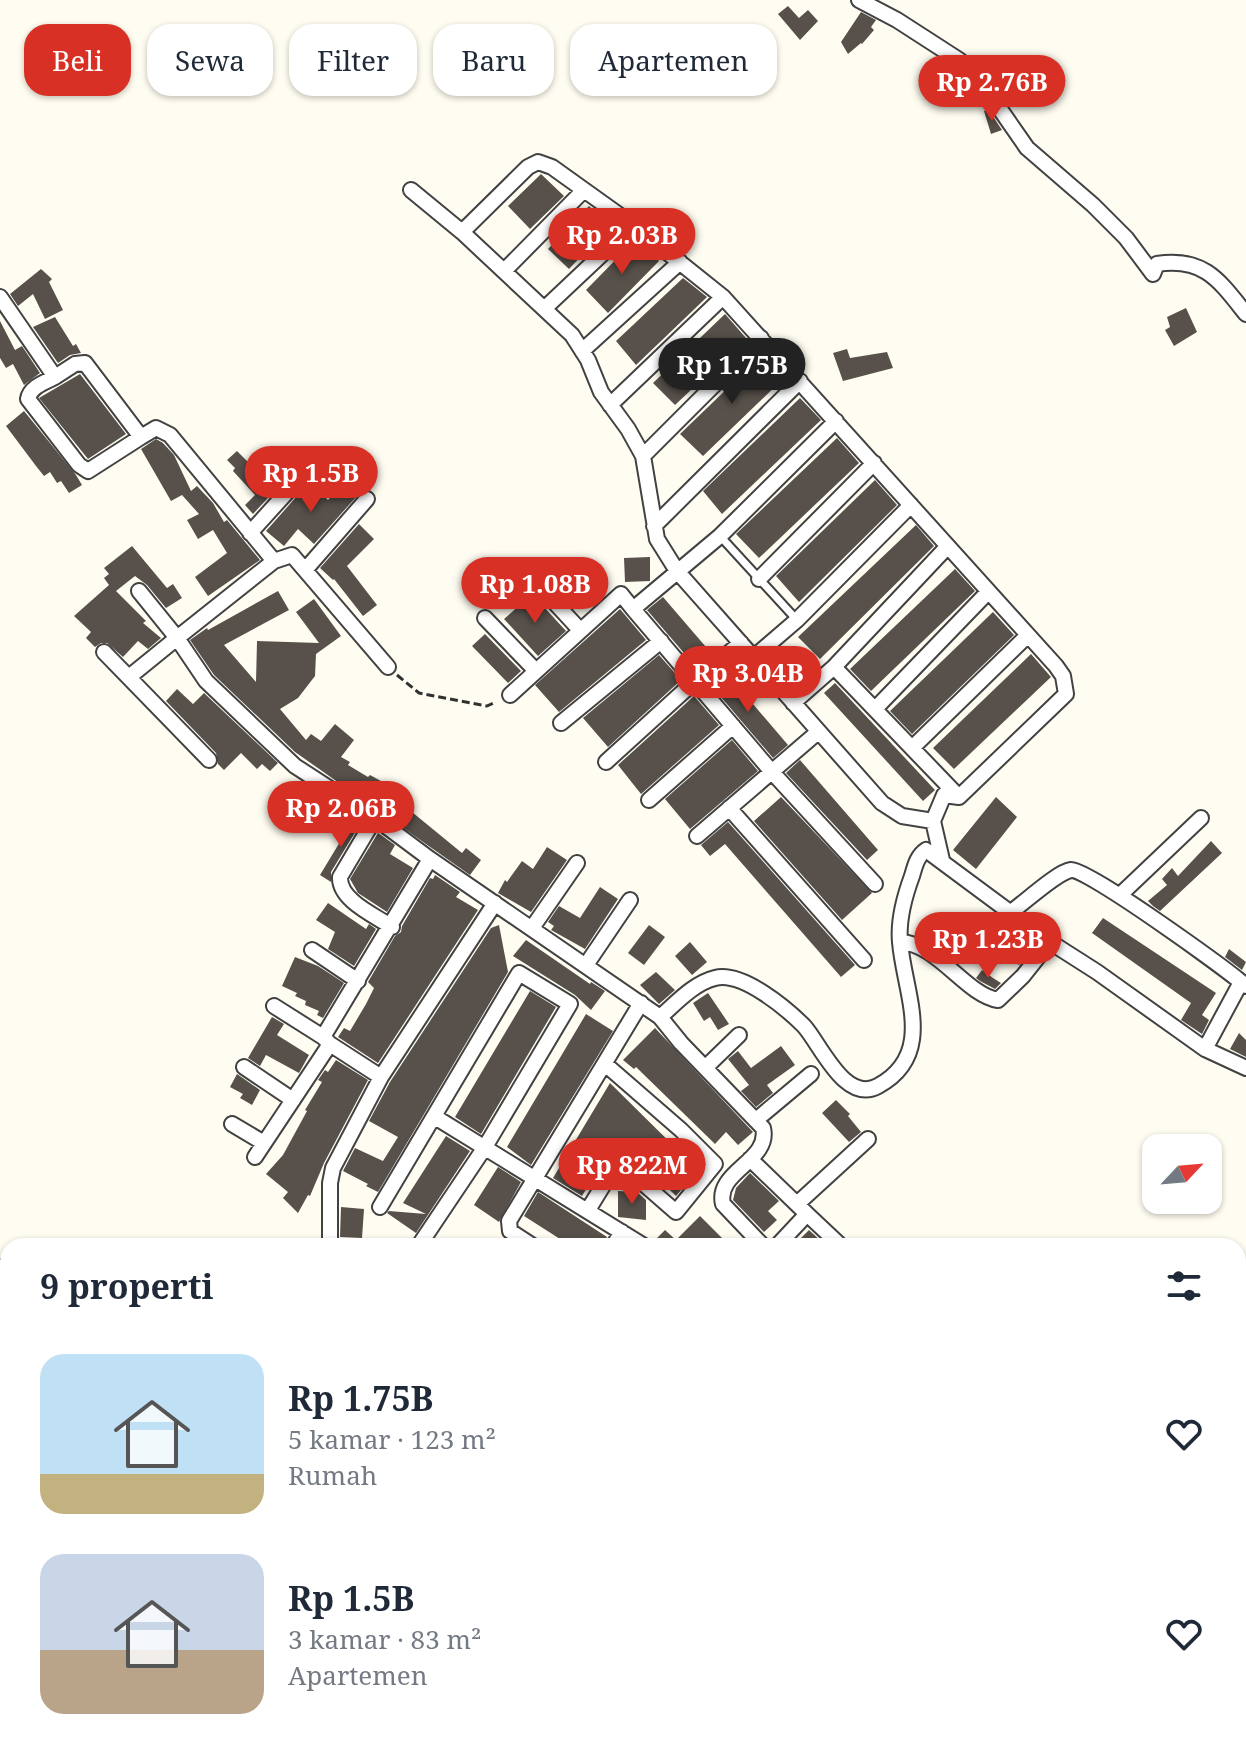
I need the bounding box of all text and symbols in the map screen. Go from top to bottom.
chip: Beli [24,24,131,96]
chip: Sewa [147,24,273,96]
chip: Filter [289,24,417,96]
chip: Baru [433,24,554,96]
chip: Apartemen [570,24,777,96]
pin: Rp 2.76B [909,55,1075,123]
text: Rp 2.76B [936,63,1048,99]
pin: Rp 2.03B [539,208,705,276]
text: Rp 2.03B [566,216,678,252]
pin: Rp 1.75B [649,338,815,406]
text: Rp 1.75B [676,346,788,382]
pin: Rp 1.5B [237,446,385,514]
text: Rp 1.5B [263,454,359,490]
pin: Rp 1.08B [452,557,618,625]
text: Rp 1.08B [479,565,591,601]
pin: Rp 3.04B [665,646,831,714]
text: Rp 3.04B [692,654,804,690]
pin: Rp 2.06B [258,781,424,849]
text: Rp 2.06B [285,789,397,825]
pin: Rp 1.23B [905,912,1071,980]
text: Rp 1.23B [932,920,1044,956]
north arrow [1142,1134,1222,1214]
map controls [1142,1134,1222,1214]
pin: Rp 822M [558,1138,706,1206]
text: Rp 822M [577,1146,687,1182]
text: 9 properti [40,1263,214,1309]
icon: filters [1162,1264,1206,1308]
text: Rp 1.75B [288,1375,433,1421]
icon: home [104,1386,200,1482]
icon: heart [1162,1412,1206,1456]
text: 5 kamar · 123 m² [288,1421,496,1457]
text: Rumah [288,1457,377,1493]
text: Rp 1.5B [288,1575,414,1621]
icon: home [104,1586,200,1682]
icon: heart [1162,1612,1206,1656]
text: 3 kamar · 83 m² [288,1621,481,1657]
text: Apartemen [288,1657,428,1693]

